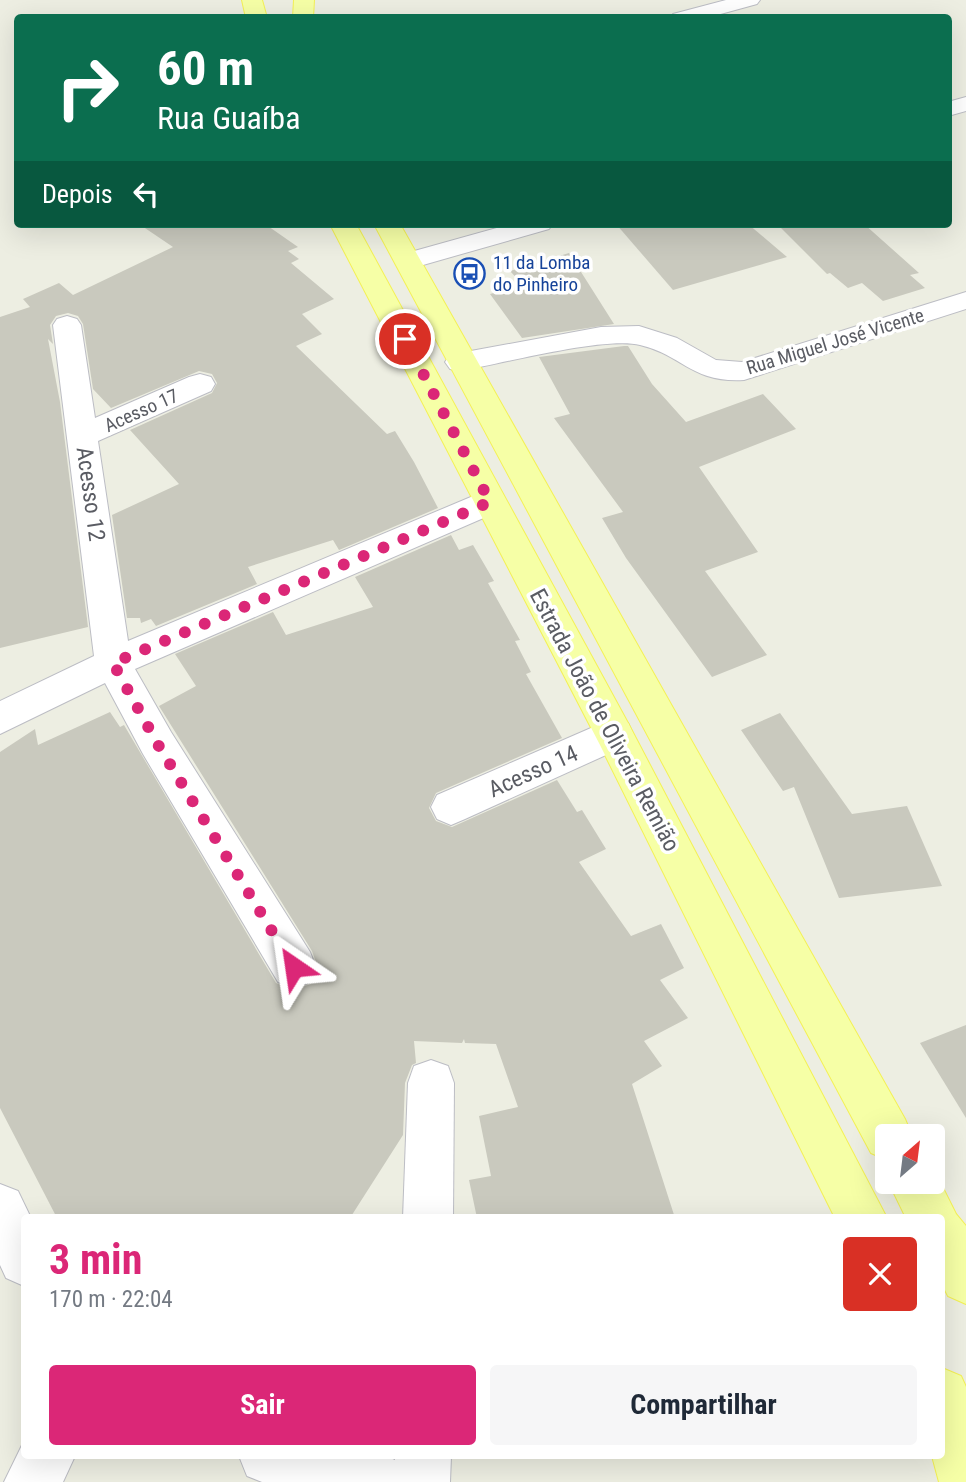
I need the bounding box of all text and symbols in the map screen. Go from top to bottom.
text: 60 m [157,40,254,97]
icon: right [42,42,133,133]
text: Rua Guaíba [157,99,300,137]
icon: left [127,175,165,213]
text: Depois [42,179,113,209]
place label: 11 da Lomba do Pinheiro [493,251,590,296]
bus stop icon: 11 da Lomba do Pinheiro [453,256,487,290]
street label: Rua Miguel José Vicente [743,303,927,379]
pin [375,309,435,369]
icon: arrive [386,320,424,358]
street label: Acesso 17 [101,384,182,437]
street label: Acesso 12 [71,445,110,543]
street label: Estrada João de Oliveira Remião [524,584,685,856]
street label: Acesso 14 [484,740,582,803]
position arrow [257,930,331,1004]
north arrow [875,1124,945,1194]
map controls [875,1124,945,1194]
text: 3 min [49,1235,142,1284]
button: close [843,1237,917,1311]
text: 170 m · 22:04 [49,1286,173,1313]
button: Sair [49,1365,476,1445]
button: Compartilhar [490,1365,917,1445]

